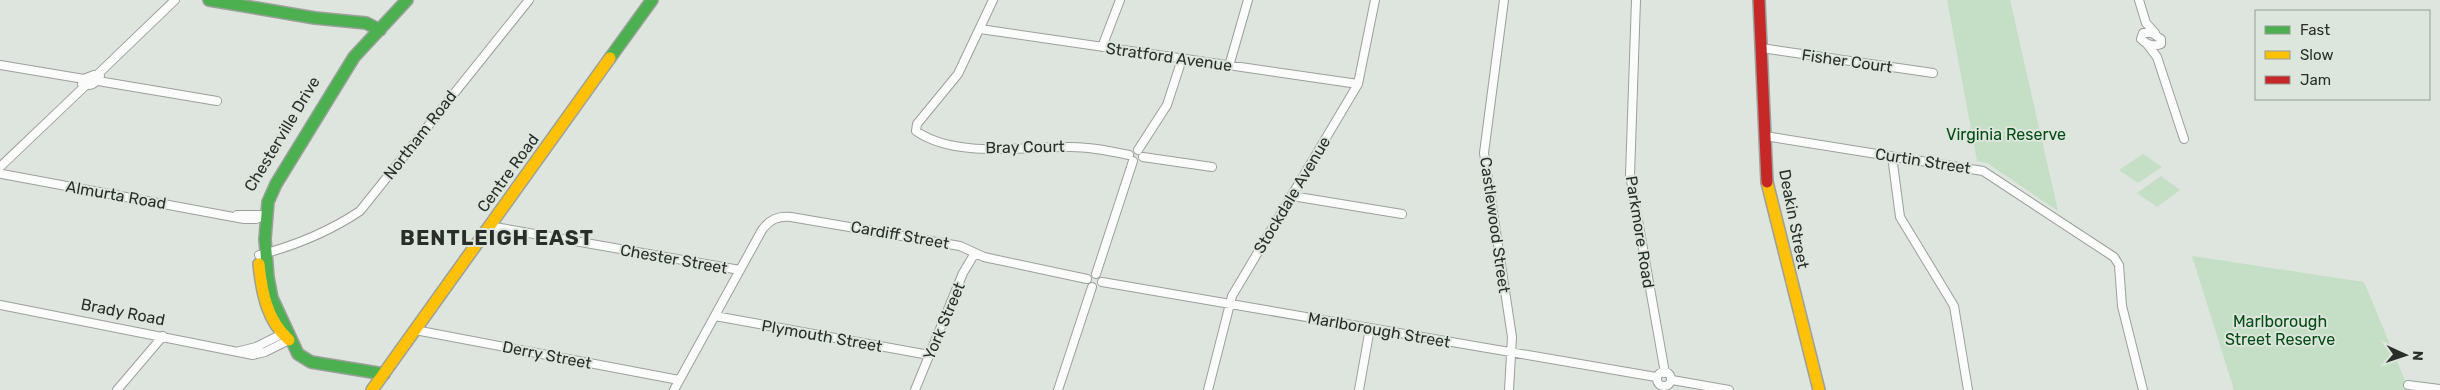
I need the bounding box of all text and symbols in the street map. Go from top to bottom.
legend [2255,10,2430,100]
text: Fast [2300,21,2330,39]
street label: Stratford Avenue [1105,39,1233,75]
street label: Fisher Court [1800,45,1894,77]
text: Slow [2300,46,2333,64]
text: Jam [2300,71,2331,89]
street label: Chesterville Drive [240,73,324,195]
street label: Northam Road [379,87,461,183]
park label: Virginia Reserve [1946,125,2066,144]
street label: Centre Road [473,130,543,216]
street label: Stockdale Avenue [1250,133,1334,257]
street label: Bray Court [985,137,1065,157]
street label: Curtin Street [1874,144,1972,178]
street label: Castlewood Street [1476,156,1514,294]
street label: Deakin Street [1775,168,1813,270]
street label: Parkmore Road [1622,175,1658,289]
street label: Almurta Road [64,177,168,213]
street label: Cardiff Street [849,217,951,253]
district label: BENTLEIGH EAST [400,225,594,250]
street label: Chester Street [619,240,729,278]
street label: York Street [919,279,969,363]
street label: Brady Road [79,295,167,329]
street label: Marlborough Street [1306,308,1452,352]
park label: Marlborough Street Reserve [2225,312,2335,349]
street label: Plymouth Street [760,316,884,356]
north arrow [2380,330,2430,380]
street label: Derry Street [501,337,593,373]
text: N [2409,350,2426,361]

